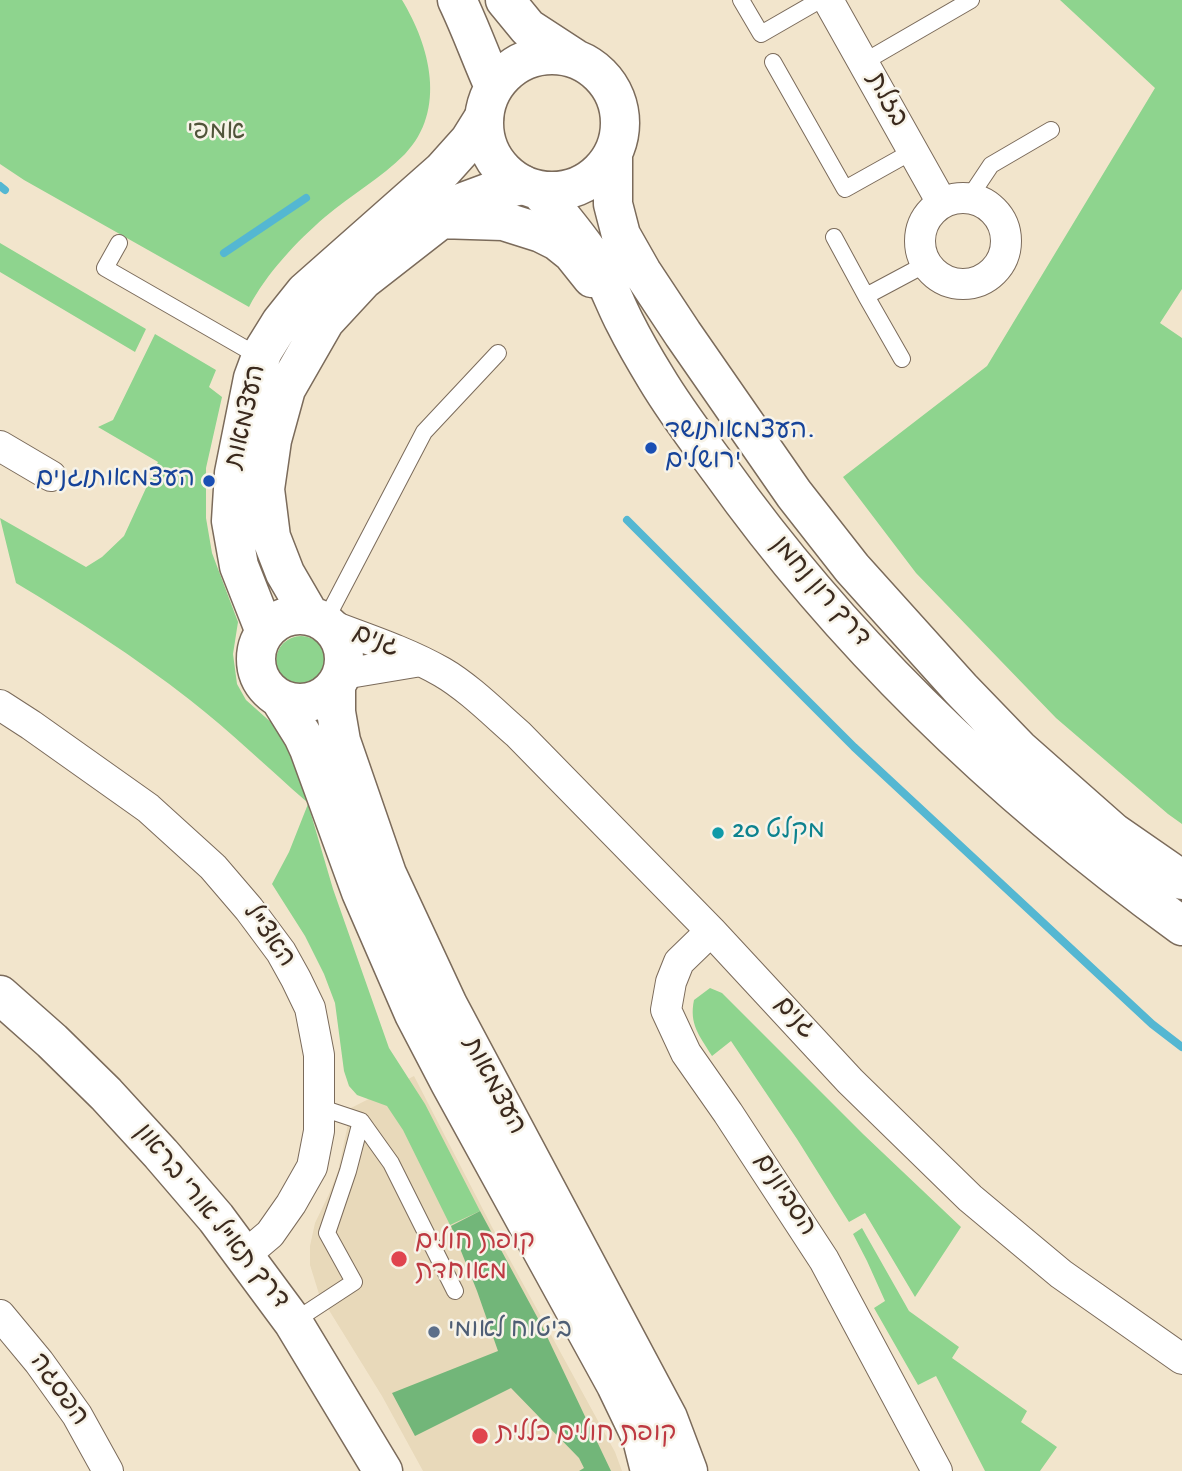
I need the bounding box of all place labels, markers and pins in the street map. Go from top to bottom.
place label: העצמאות/שד. ירושלים [665,417,815,478]
marker: העצמאות/שד. ירושלים [643,440,659,456]
place label: העצמאות/גנים [36,465,195,497]
marker: העצמאות/גנים [201,473,217,489]
place label: מקלט 20 [732,817,825,849]
marker: מקלט 20 [710,825,726,841]
place label: קופת חולים מאוחדת [415,1228,535,1290]
marker: קופת חולים מאוחדת [389,1249,409,1269]
place label: ביטוח לאומי [448,1316,572,1348]
marker: ביטוח לאומי [426,1324,442,1340]
place label: קופת חולים כללית [496,1420,677,1452]
marker: קופת חולים כללית [470,1426,490,1446]

